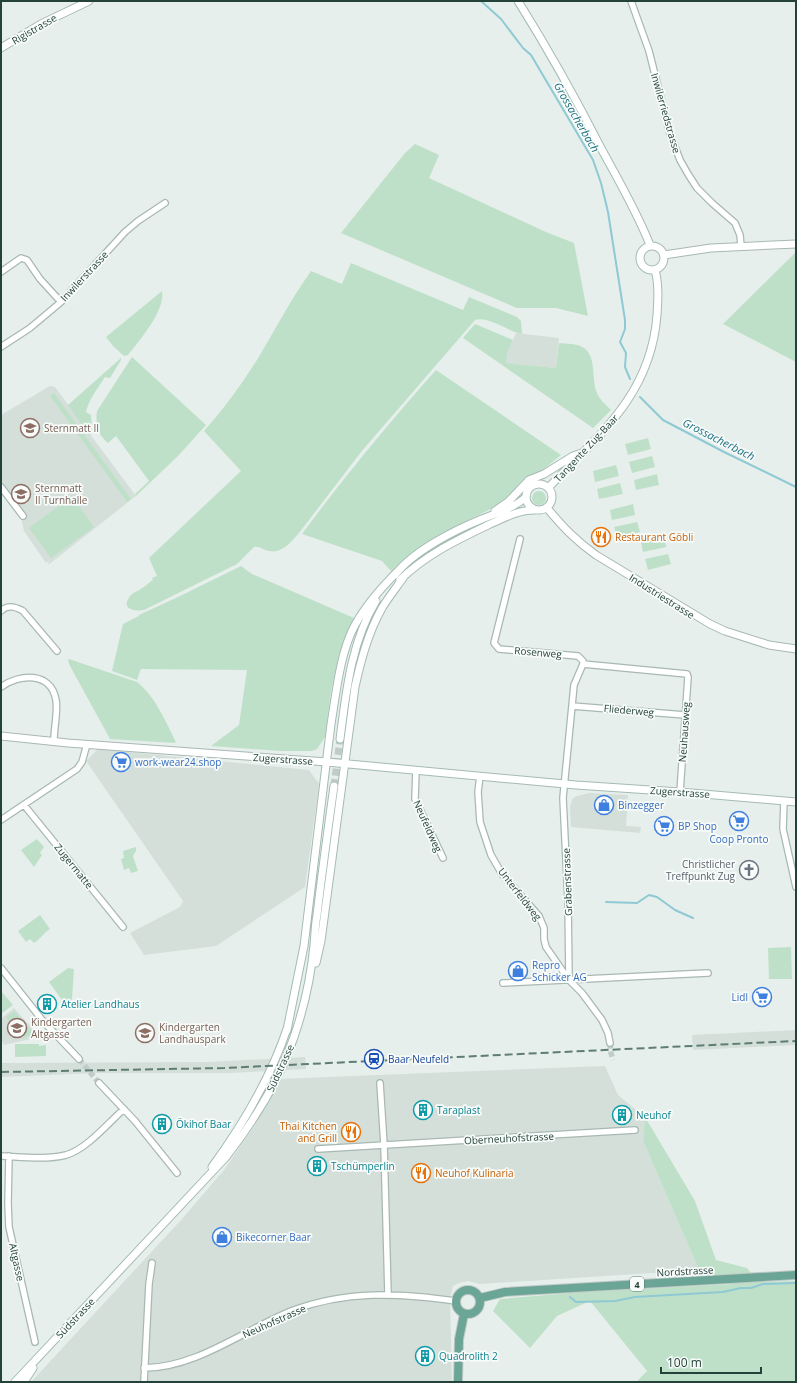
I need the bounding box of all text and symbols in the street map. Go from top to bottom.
street label: Rigistrasse [9,10,59,48]
street label: Inwilerriedstrasse [648,71,684,155]
water label: Grossacherbach [551,79,603,155]
street label: Inwilerstrasse [57,247,111,304]
street label: Tangente Zug-Baar [551,411,621,485]
water label: Grossacherbach [681,414,757,464]
school or university icon: Sternmatt II [19,417,41,439]
place label: Sternmatt II [44,421,99,435]
place label: Sternmatt II Turnhalle [35,481,88,507]
school or university icon: Sternmatt II Turnhalle [10,483,32,505]
restaurant icon: Restaurant Göbli [590,526,612,548]
place label: Restaurant Göbli [615,530,693,544]
street label: Industriestrasse [627,570,698,622]
street label: Rosenweg [514,643,563,661]
street label: Fliederweg [603,701,655,719]
street label: Neuhausweg [675,701,693,763]
street label: Zugerstrasse [253,750,314,768]
supermarket icon: work-wear24.shop [110,751,132,773]
place label: work-wear24.shop [135,755,221,769]
street label: Zugerstrasse [650,783,711,801]
shop icon: Binzegger [593,794,615,816]
street label: Neufeldweg [410,798,446,855]
place label: Binzegger [618,798,664,812]
supermarket icon: Coop Pronto [728,810,750,832]
supermarket icon: BP Shop [653,815,675,837]
place label: BP Shop [678,819,717,833]
place label: Coop Pronto [710,832,768,846]
street label: Zugermatte [51,840,97,892]
street label: Grabenstrasse [559,847,575,916]
place label: Christlicher Treffpunkt Zug [666,857,736,883]
church icon: Christlicher Treffpunkt Zug [738,859,760,881]
street label: Unterfeldweg [495,865,545,924]
place label: Repro Schicker AG [532,958,587,984]
shop icon: Repro Schicker AG [507,960,529,982]
supermarket icon: Lidl [751,986,773,1008]
place label: Lidl [732,990,748,1004]
building icon: Atelier Landhaus [36,993,58,1015]
place label: Atelier Landhaus [61,997,140,1011]
place label: Kindergarten Altgasse [31,1015,92,1041]
school or university icon: Kindergarten Altgasse [6,1017,28,1039]
place label: Kindergarten Landhauspark [159,1020,226,1046]
school or university icon: Kindergarten Landhauspark [134,1022,156,1044]
street label: Südstrasse [263,1042,297,1094]
station icon: Baar Neufeld [363,1048,385,1070]
place label: Baar Neufeld [388,1052,449,1066]
building icon: Taraplast [412,1099,434,1121]
place label: Taraplast [437,1103,481,1117]
building icon: Neuhof [611,1104,633,1126]
place label: Neuhof [636,1108,671,1122]
building icon: Ökihof Baar [151,1113,173,1135]
place label: Ökihof Baar [176,1117,231,1131]
place label: Thai Kitchen and Grill [280,1119,337,1145]
restaurant icon: Thai Kitchen and Grill [340,1121,362,1143]
street label: Oberneuhofstrasse [464,1129,555,1147]
building icon: Tschümperlin [306,1155,328,1177]
place label: Tschümperlin [331,1159,395,1173]
restaurant icon: Neuhof Kulinaria [410,1162,432,1184]
place label: Neuhof Kulinaria [435,1166,514,1180]
shop icon: Bikecorner Baar [211,1226,233,1248]
place label: Bikecorner Baar [236,1230,311,1244]
street label: Altgasse [6,1242,28,1283]
street label: Nordstrasse [656,1263,714,1279]
road number: 4 [630,1277,644,1291]
street label: Südstrasse [53,1294,98,1341]
street label: Neuhofstrasse [240,1301,308,1341]
building icon: Quadrolith 2 [414,1345,436,1367]
place label: Quadrolith 2 [439,1349,498,1363]
scale bar [661,1349,761,1375]
text: 100 m [667,1354,702,1371]

